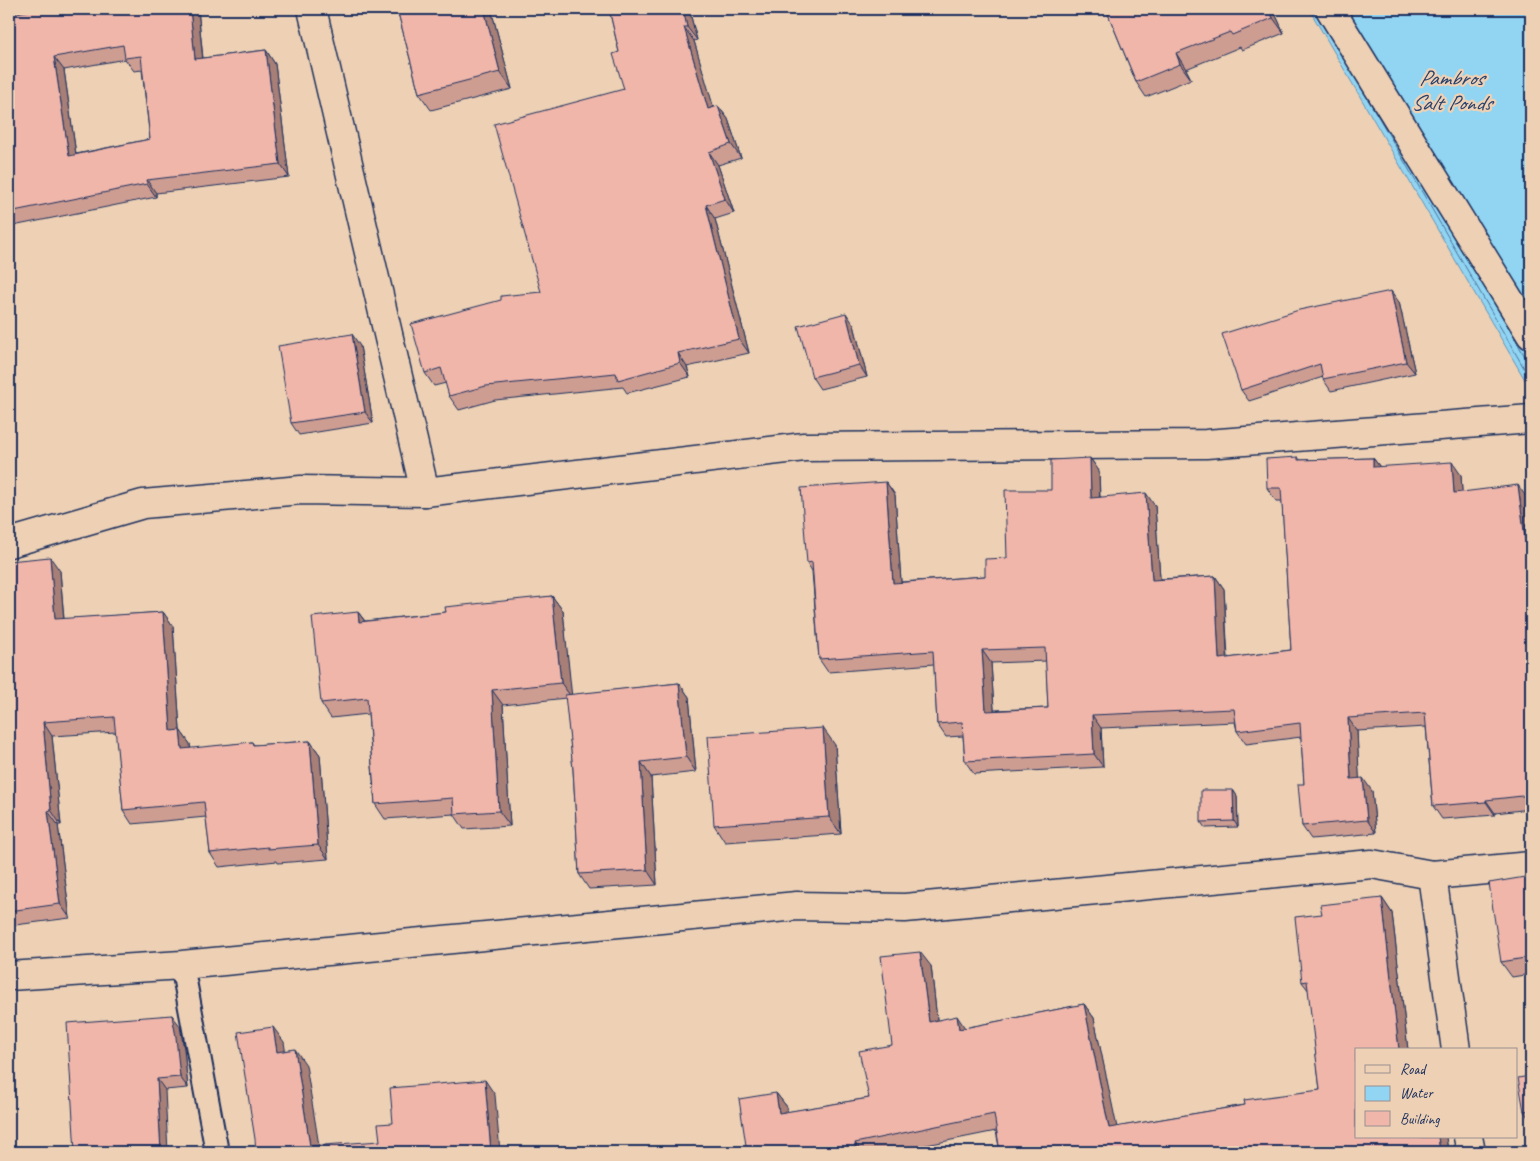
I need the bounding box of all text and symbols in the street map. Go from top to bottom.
water label: Pambros Salt Ponds [1411,64,1495,117]
legend [1355,1048,1518,1138]
text: Road [1400,1060,1427,1079]
text: Water [1400,1084,1434,1103]
text: Building [1400,1110,1440,1129]

